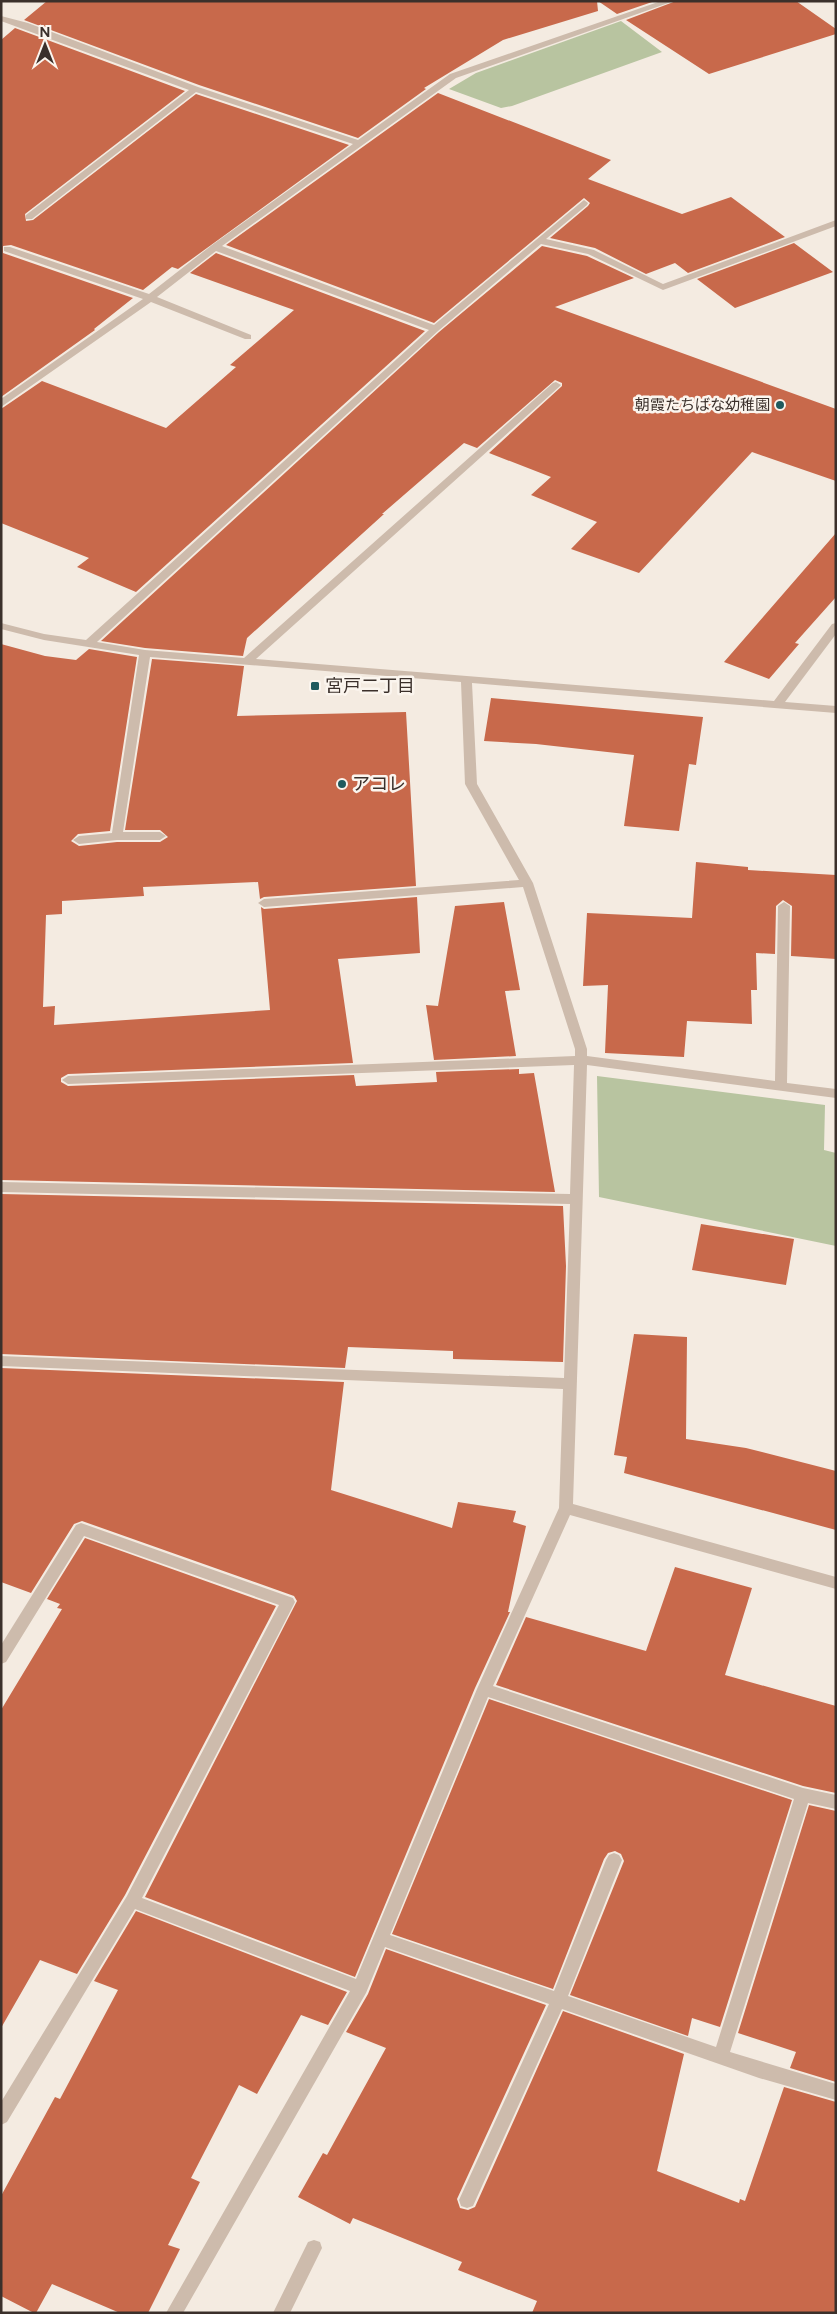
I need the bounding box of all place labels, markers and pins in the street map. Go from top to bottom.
place label: 朝霞たちばな幼稚園 [635,396,770,414]
marker: 朝霞たちばな幼稚園 [774,399,786,411]
place label: 宮戸二丁目 [325,675,415,697]
marker: 宮戸二丁目 [309,680,321,692]
place label: アコレ [352,773,406,795]
marker: アコレ [336,778,348,790]

